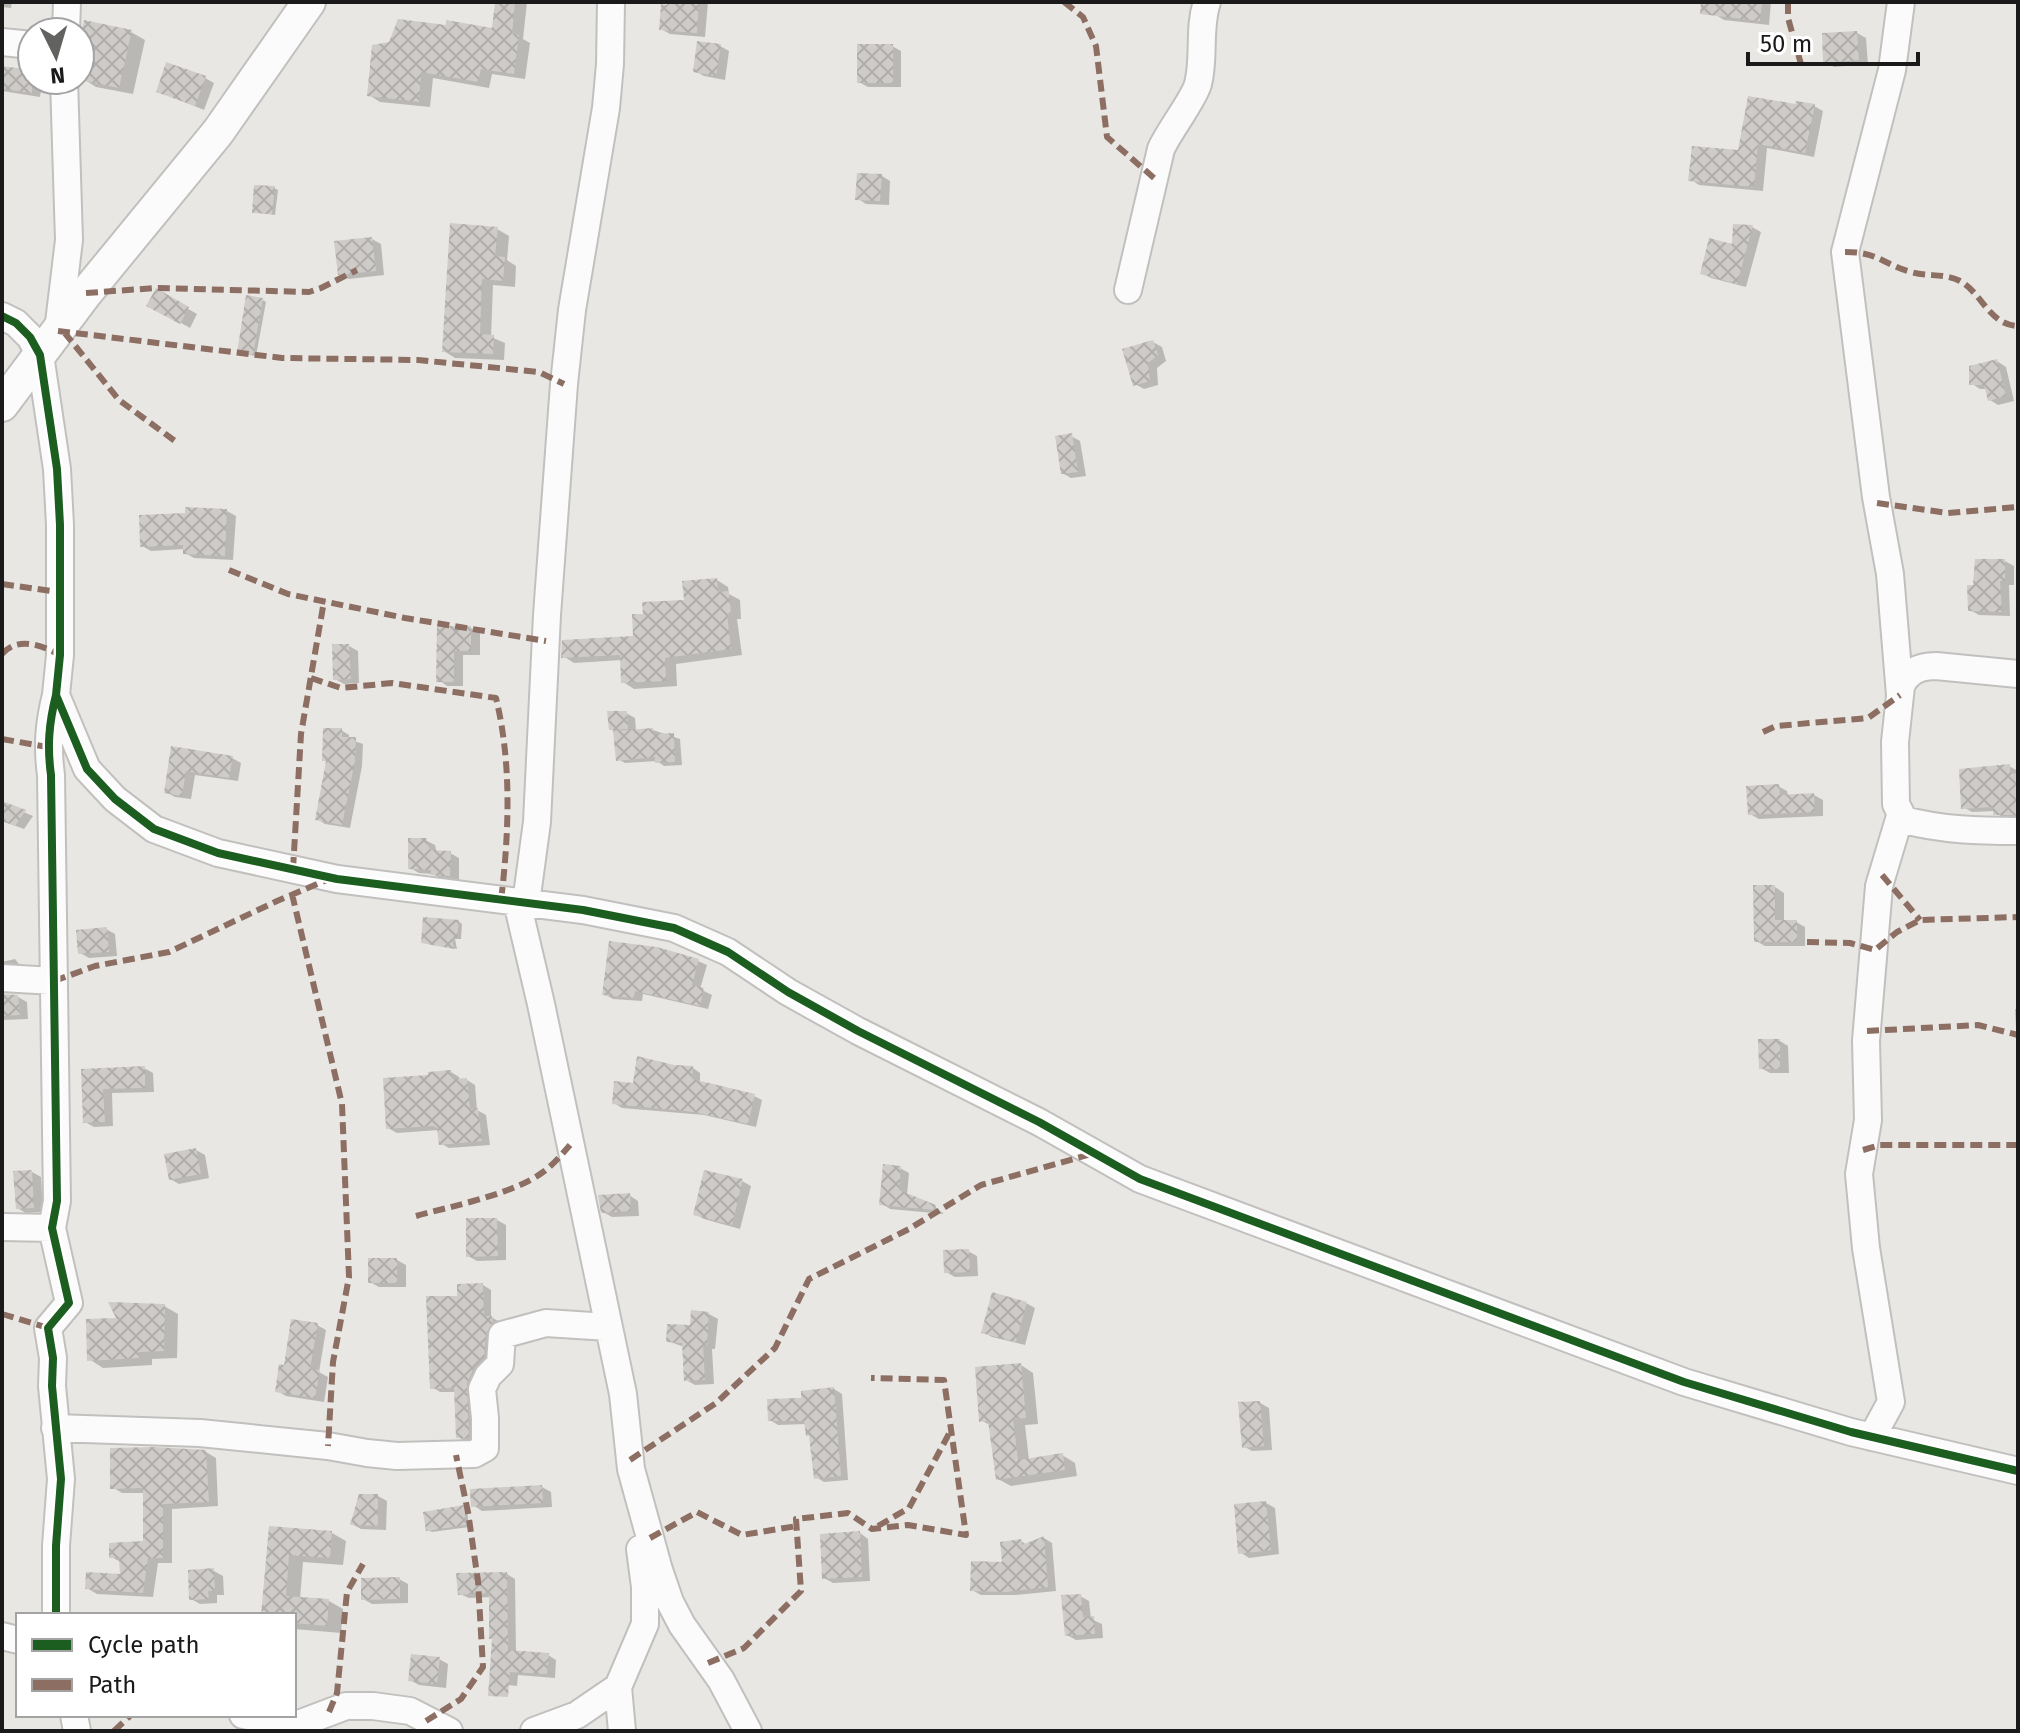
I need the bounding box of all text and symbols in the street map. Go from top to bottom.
north arrow [16,16,96,96]
scale bar [1748,16,1918,66]
text: 50 m [1760,30,1812,58]
text: N [49,61,66,90]
legend [16,1613,296,1717]
text: Cycle path [88,1631,200,1659]
text: Path [88,1671,136,1699]

